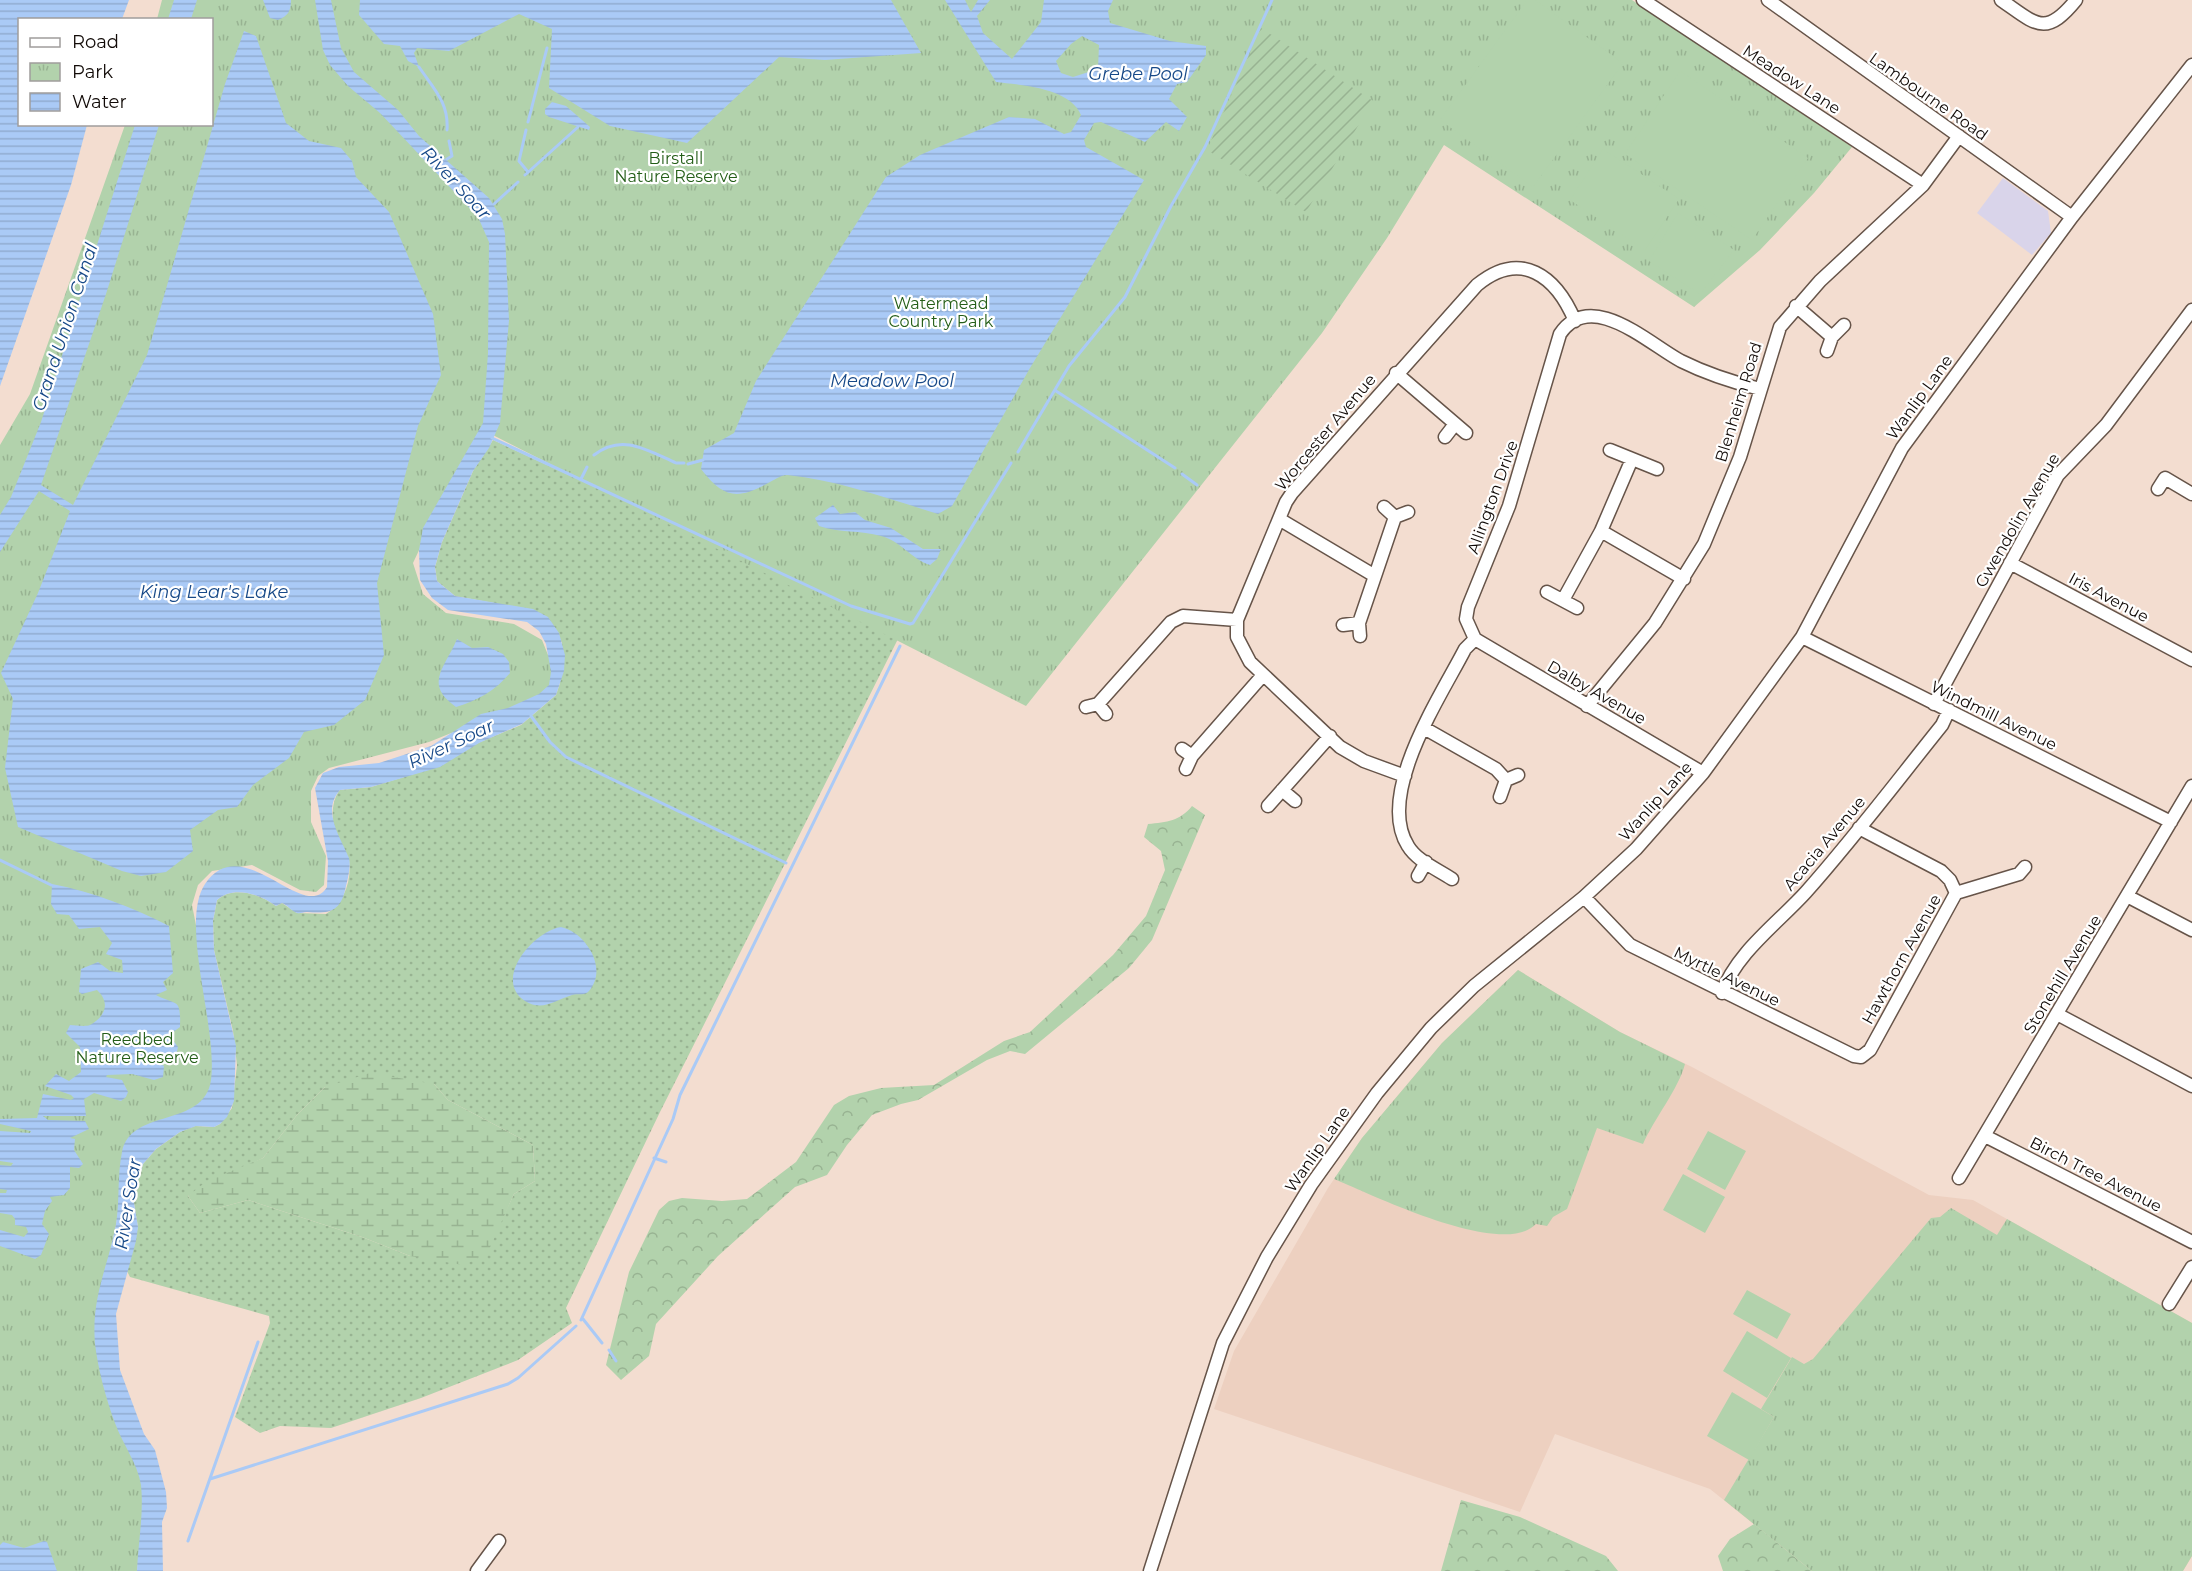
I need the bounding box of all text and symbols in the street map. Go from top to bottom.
legend [18,18,213,126]
text: Road [72,31,119,53]
street label: Meadow Lane [1739,41,1844,118]
street label: Lambourne Road [1866,48,1992,144]
text: Park [72,61,113,83]
water label: Grebe Pool [1088,63,1188,85]
text: Water [72,91,127,113]
water label: River Soar [417,142,496,225]
park label: Birstall Nature Reserve [614,149,738,186]
water label: Grand Union Canal [27,240,103,414]
park label: Watermead Country Park [889,294,994,331]
street label: Blenheim Road [1711,340,1766,465]
street label: Wanlip Lane [1882,351,1957,443]
water label: Meadow Pool [830,370,954,392]
street label: Worcester Avenue [1271,370,1380,494]
street label: Allington Drive [1463,438,1522,556]
street label: Gwendolin Avenue [1971,450,2064,591]
street label: Iris Avenue [2066,568,2152,626]
water label: King Lear's Lake [140,581,288,603]
street label: Dalby Avenue [1544,656,1649,728]
street label: Windmill Avenue [1928,677,2060,754]
water label: River Soar [405,714,498,773]
street label: Wanlip Lane [1615,758,1696,845]
street label: Acacia Avenue [1779,792,1869,894]
street label: Hawthorn Avenue [1858,891,1945,1027]
street label: Stonehill Avenue [2020,912,2105,1037]
street label: Myrtle Avenue [1671,943,1783,1010]
park label: Reedbed Nature Reserve [75,1030,199,1067]
street label: Wanlip Lane [1281,1103,1354,1196]
street label: Birch Tree Avenue [2027,1133,2165,1216]
water label: River Soar [110,1156,146,1251]

